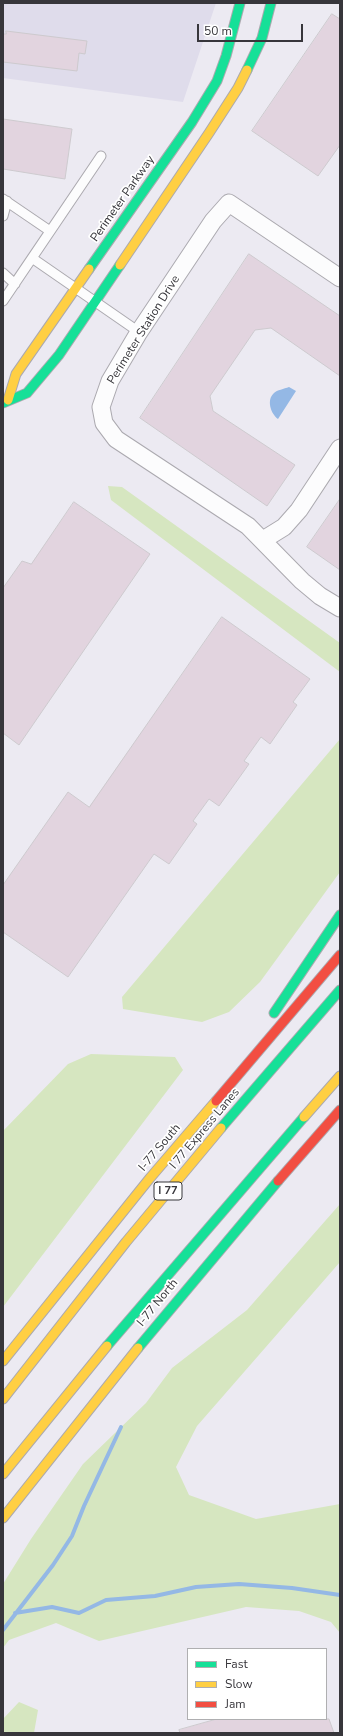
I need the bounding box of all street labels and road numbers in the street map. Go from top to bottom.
street label: Perimeter Parkway [88,153,158,245]
street label: Perimeter Station Drive [105,273,183,387]
street label: I 77 Express Lanes [167,1086,243,1172]
street label: I-77 South [136,1121,184,1175]
road number: I 77 [154,1182,182,1200]
street label: I-77 North [135,1276,181,1330]

